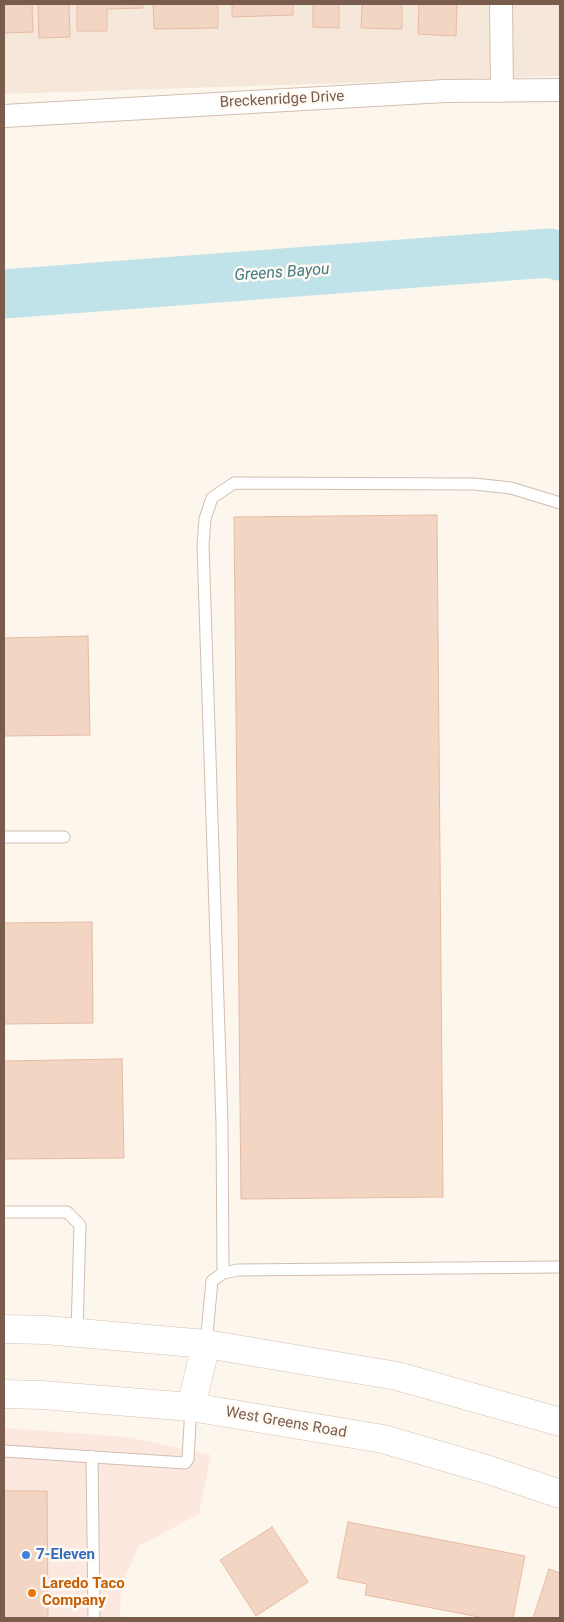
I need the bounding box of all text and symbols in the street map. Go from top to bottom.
street label: Breckenridge Drive [219,88,345,112]
water label: Greens Bayou [234,260,330,286]
street label: West Greens Road [224,1403,348,1443]
place label: 7-Eleven [36,1546,95,1564]
marker: 7-Eleven [20,1549,32,1561]
place label: Laredo Taco Company [42,1575,125,1610]
marker: Laredo Taco Company [26,1587,38,1599]

